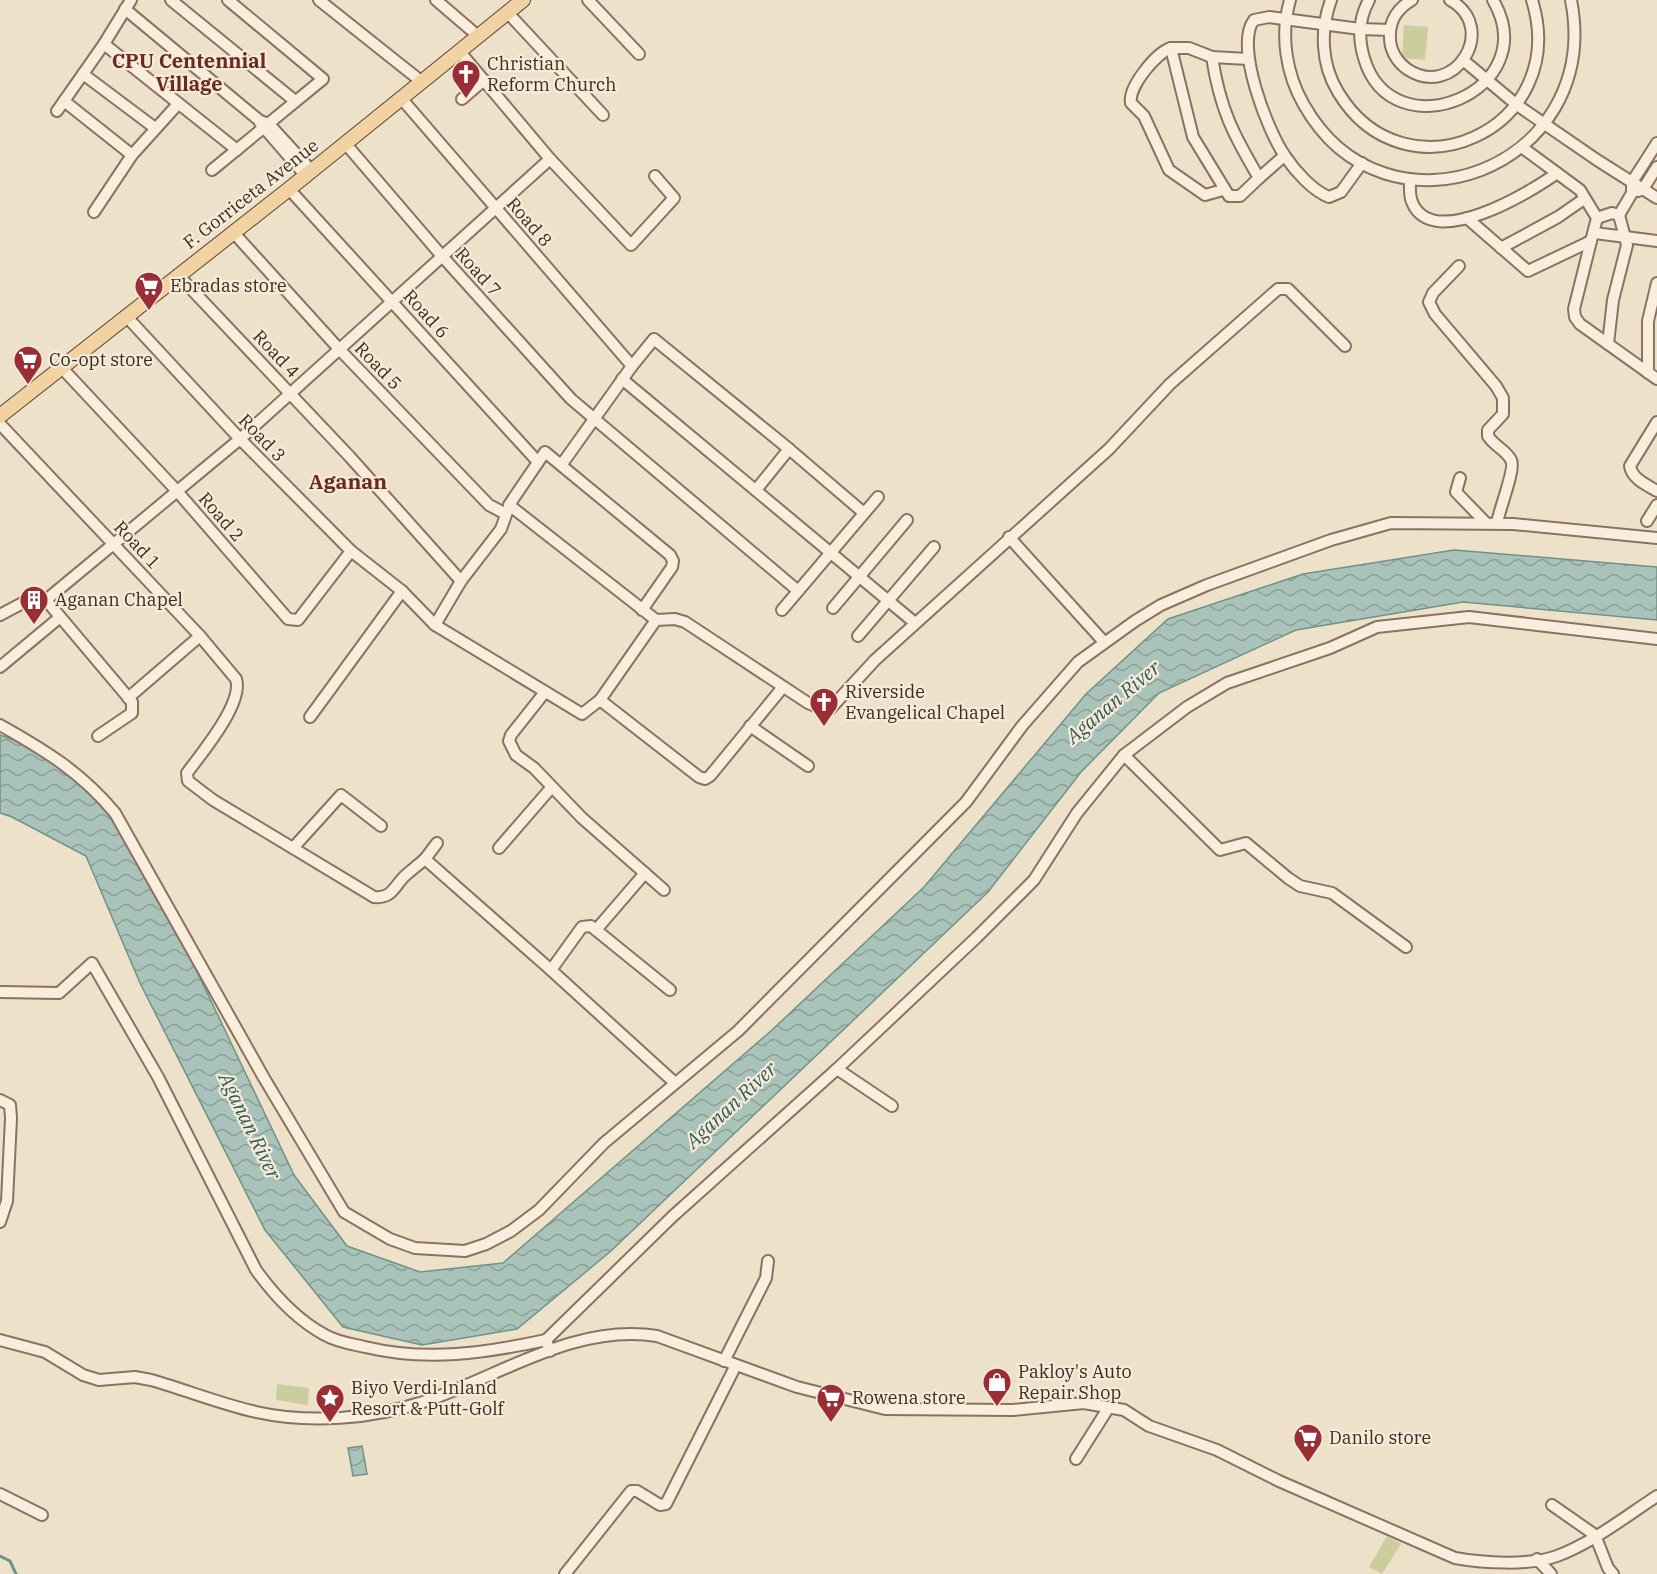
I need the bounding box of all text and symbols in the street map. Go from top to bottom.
district label: CPU Centennial Village [112,47,266,97]
place label: Christian Reform Church [487,52,617,96]
church icon: Christian Reform Church [450,58,482,100]
street label: F. Gorriceta Avenue [178,134,323,254]
street label: Road 8 [502,192,557,251]
street label: Road 7 [450,242,506,301]
supermarket icon: Ebradas store [133,270,165,312]
place label: Ebradas store [170,274,287,297]
street label: Road 6 [398,284,454,343]
street label: Road 4 [248,325,305,383]
street label: Road 5 [350,337,407,394]
supermarket icon: Co-opt store [12,344,44,386]
place label: Co-opt store [49,348,153,371]
street label: Road 3 [234,409,291,466]
district label: Aganan [309,467,387,495]
street label: Road 2 [194,487,249,546]
street label: Road 1 [109,516,166,574]
building icon: Aganan Chapel [18,584,50,626]
place label: Aganan Chapel [55,588,183,611]
water label: Aganan River [1058,653,1167,750]
place label: Riverside Evangelical Chapel [845,680,1005,724]
church icon: Riverside Evangelical Chapel [808,686,840,728]
water label: Aganan River [678,1054,783,1155]
water label: Aganan River [212,1066,289,1185]
place label: Pakloy's Auto Repair Shop [1018,1360,1132,1404]
shop icon: Pakloy's Auto Repair Shop [981,1366,1013,1408]
place label: Biyo Verdi Inland Resort & Putt-Golf [351,1376,506,1420]
place icon: Biyo Verdi Inland Resort & Putt-Golf [314,1382,346,1424]
supermarket icon: Rowena store [815,1382,847,1424]
place label: Rowena store [852,1386,966,1409]
supermarket icon: Danilo store [1292,1422,1324,1464]
place label: Danilo store [1329,1426,1431,1449]

